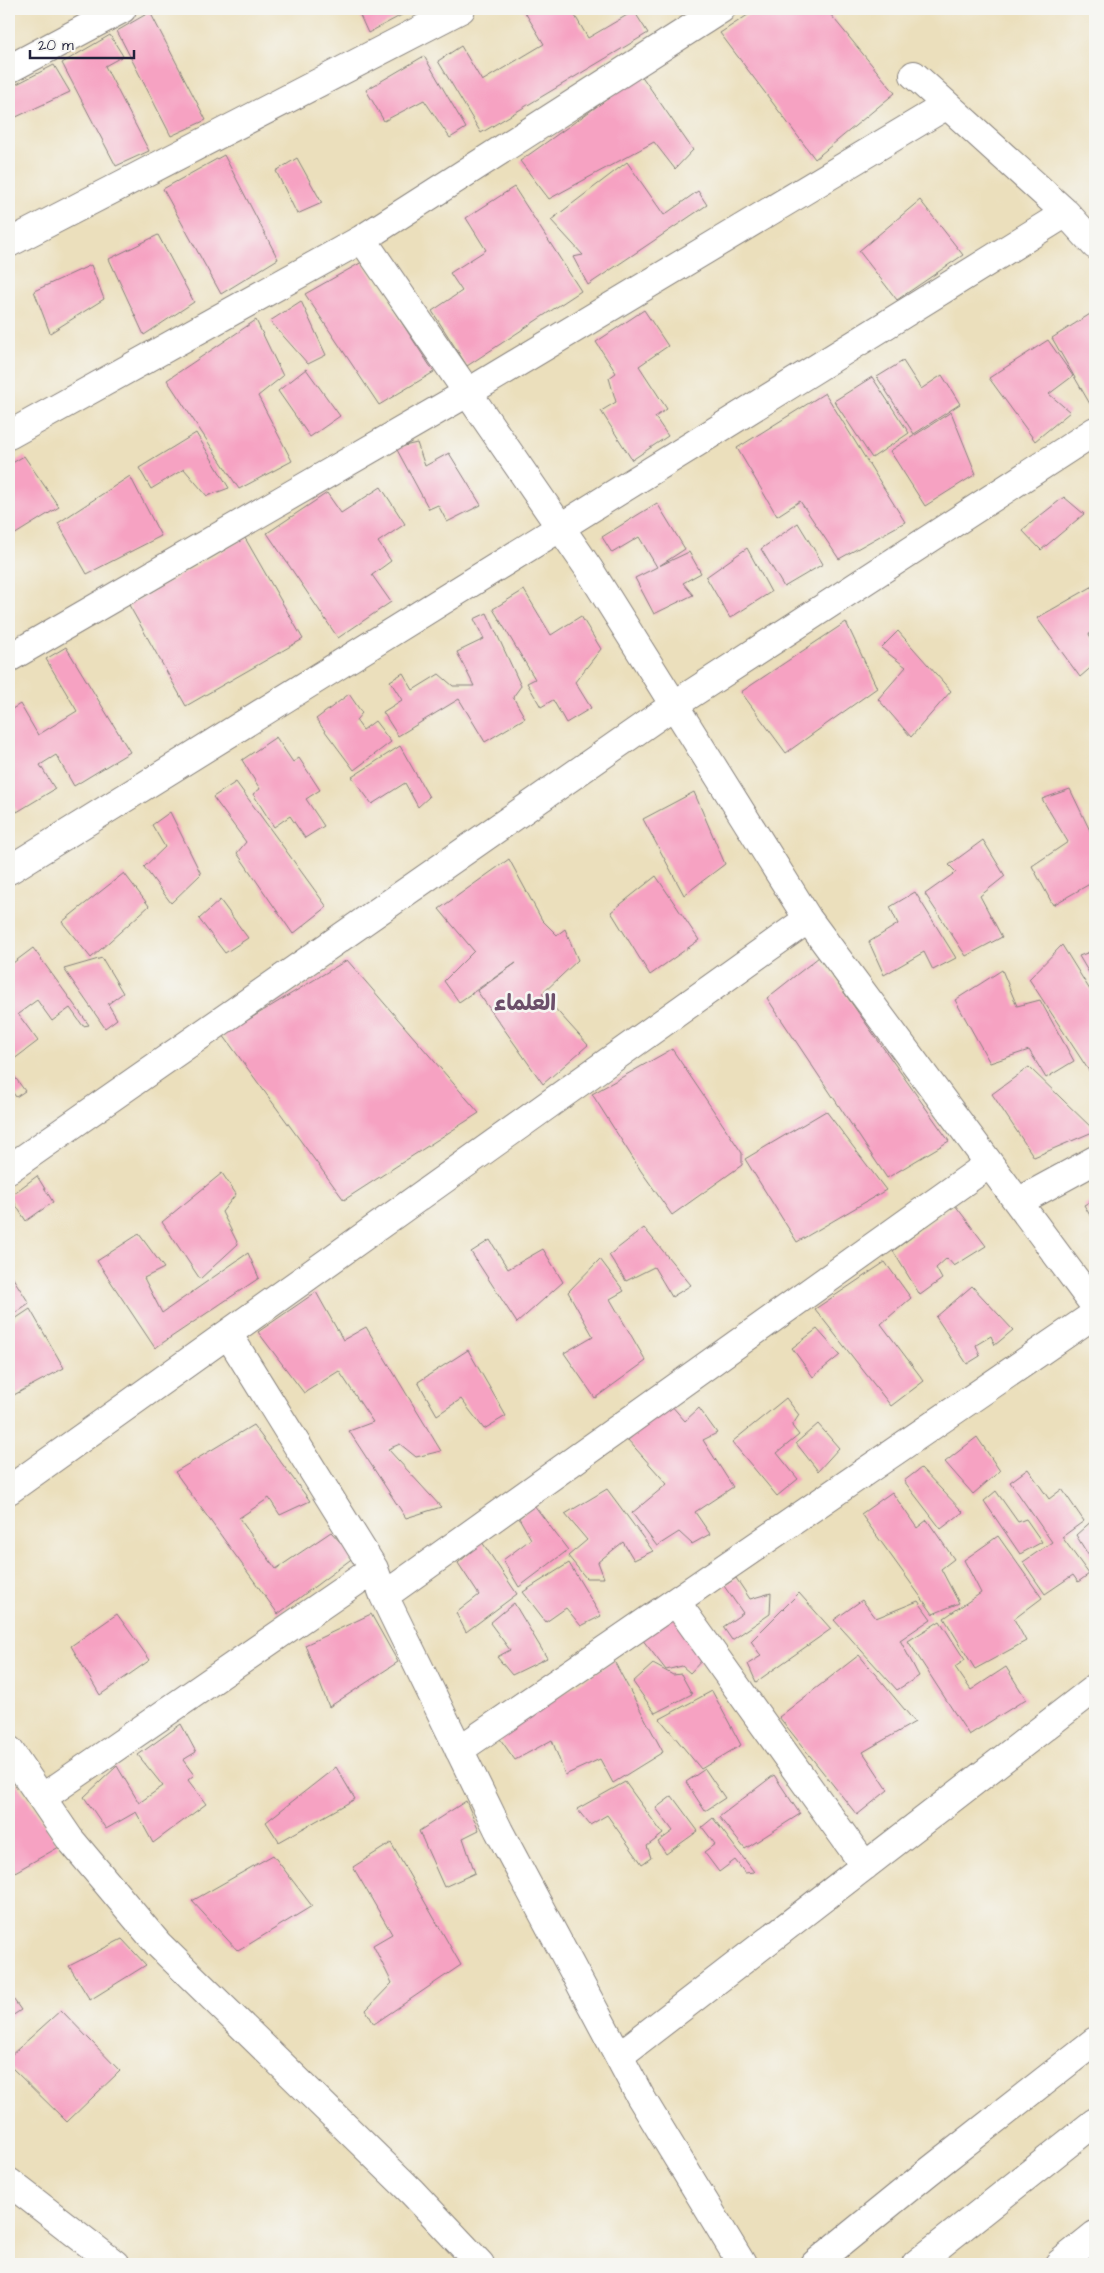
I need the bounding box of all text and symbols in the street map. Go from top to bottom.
scale bar [30,28,134,60]
text: 20 m [38,35,74,56]
district label: العلماء [494,988,556,1019]

